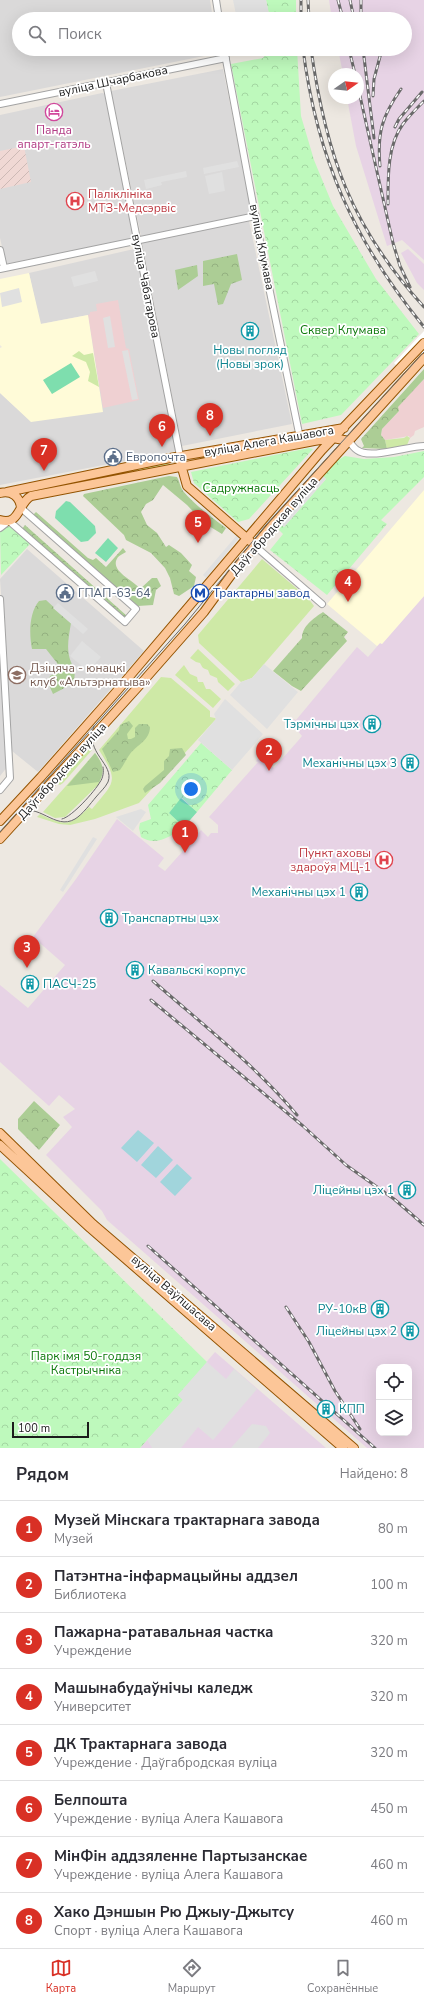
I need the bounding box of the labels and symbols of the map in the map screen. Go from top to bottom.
street label: вуліца Шчарбакова [57,62,169,100]
north arrow [328,68,364,104]
hotel icon: Панда апарт-гатэль [44,102,64,122]
place label: Панда апарт-гатэль [17,122,91,152]
place label: Паліклініка МТЗ-Медсэрвіс [88,186,176,216]
hospital icon: Паліклініка МТЗ-Медсэрвіс [65,191,85,211]
street label: вуліца Клумава [246,203,278,291]
street label: вуліца Чабатарова [128,233,164,339]
building icon: Новы погляд (Новы зрок) [240,321,260,341]
park label: Сквер Клумава [300,322,386,338]
place label: Новы погляд (Новы зрок) [213,342,287,372]
pin: 8 [197,403,223,436]
pin: 6 [149,414,175,447]
street label: вуліца Алега Кашавога [203,422,335,460]
pin: 7 [31,438,57,471]
public building icon: Европочта [103,447,123,467]
place label: Европочта [126,449,186,465]
street label: Даўгабродская вуліца [227,473,321,579]
park label: Садружнасць [202,480,280,496]
pin: 5 [185,510,211,543]
pin: 4 [335,569,361,602]
public building icon: ГПАП-63-64 [55,583,75,603]
metro station icon: Трактарны завод [190,583,210,603]
place label: ГПАП-63-64 [78,585,150,601]
place label: Трактарны завод [213,585,310,601]
place label: Дзіцяча - юнацкі клуб «Альтэрнатыва» [30,660,151,690]
school or university icon: Дзіцяча - юнацкі клуб «Альтэрнатыва» [7,665,27,685]
building icon: Тэрмічны цэх [362,714,382,734]
place label: Тэрмічны цэх [284,716,360,732]
street label: Даўгабродская вуліца [14,719,110,823]
pin: 2 [256,738,282,771]
building icon: Механічны цэх 3 [400,753,420,773]
place label: Механічны цэх 3 [302,755,397,771]
your location [181,779,201,799]
pin: 1 [172,820,198,853]
place label: Пункт аховы здароўя МЦ-1 [290,845,371,875]
hospital icon: Пункт аховы здароўя МЦ-1 [374,850,394,870]
building icon: Механічны цэх 1 [349,882,369,902]
place label: Механічны цэх 1 [251,884,346,900]
building icon: Транспартны цэх [99,908,119,928]
place label: Транспартны цэх [122,910,219,926]
pin: 3 [14,935,40,968]
building icon: Кавальскі корпус [125,960,145,980]
place label: Кавальскі корпус [148,962,246,978]
building icon: ПАСЧ-25 [20,974,40,994]
place label: ПАСЧ-25 [43,976,96,992]
building icon: Ліцейны цэх 1 [397,1180,417,1200]
place label: Ліцейны цэх 1 [313,1182,394,1198]
street label: вуліца Ваўпшасава [128,1251,220,1335]
building icon: РУ-10кВ [370,1299,390,1319]
place label: РУ-10кВ [318,1301,367,1317]
building icon: Ліцейны цэх 2 [400,1321,420,1341]
place label: Ліцейны цэх 2 [316,1323,397,1339]
park label: Парк імя 50-годдзя Кастрычніка [31,1348,141,1378]
building icon: КПП [316,1399,336,1419]
place label: КПП [339,1401,365,1417]
scale bar [12,1420,89,1439]

